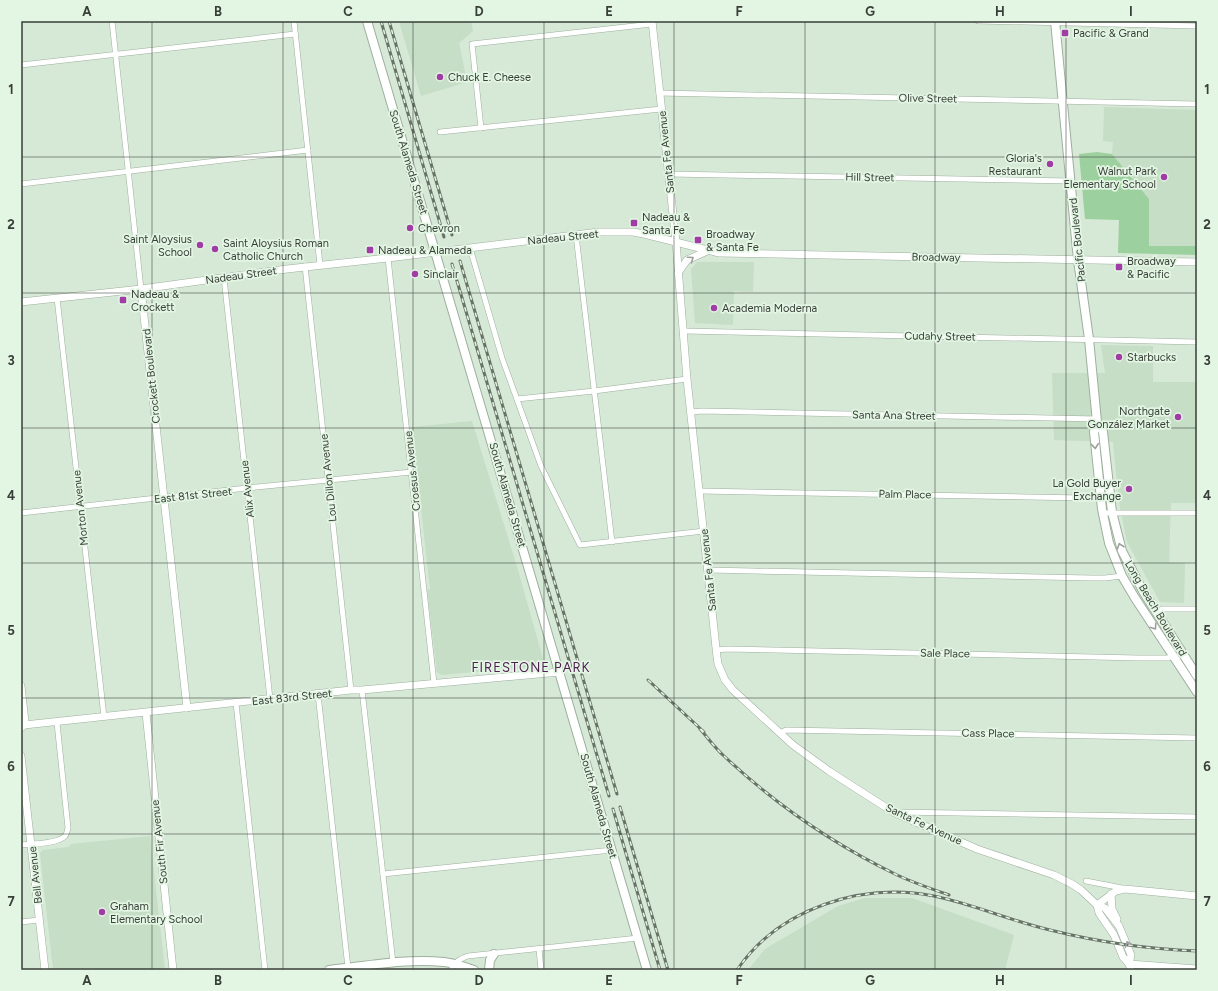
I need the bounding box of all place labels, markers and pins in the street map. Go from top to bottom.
place label: Pacific & Grand [1073,27,1149,40]
marker: Pacific & Grand [1060,28,1070,38]
place label: Chuck E. Cheese [448,71,531,84]
marker: Chuck E. Cheese [435,72,445,82]
place label: Gloria's Restaurant [988,152,1042,178]
marker: Gloria's Restaurant [1045,159,1055,169]
place label: Walnut Park Elementary School [1064,165,1157,191]
marker: Walnut Park Elementary School [1159,172,1169,182]
place label: Nadeau & Santa Fe [642,211,690,237]
marker: Nadeau & Santa Fe [629,218,639,228]
place label: Chevron [418,222,460,235]
marker: Chevron [405,223,415,233]
place label: Broadway & Santa Fe [706,228,759,254]
place label: Saint Aloysius School [123,233,192,259]
marker: Broadway & Santa Fe [693,235,703,245]
place label: Saint Aloysius Roman Catholic Church [223,237,329,263]
marker: Saint Aloysius School [195,240,205,250]
marker: Saint Aloysius Roman Catholic Church [210,244,220,254]
place label: Nadeau & Alameda [378,244,472,257]
marker: Nadeau & Alameda [365,245,375,255]
place label: Broadway & Pacific [1127,255,1176,281]
marker: Broadway & Pacific [1114,262,1124,272]
place label: Sinclair [423,268,459,281]
marker: Sinclair [410,269,420,279]
place label: Nadeau & Crockett [131,288,179,314]
marker: Nadeau & Crockett [118,295,128,305]
place label: Academia Moderna [722,302,817,315]
marker: Academia Moderna [709,303,719,313]
place label: Starbucks [1127,351,1176,364]
marker: Starbucks [1114,352,1124,362]
place label: Northgate González Market [1088,405,1170,431]
marker: Northgate González Market [1173,412,1183,422]
place label: La Gold Buyer Exchange [1052,477,1121,503]
marker: La Gold Buyer Exchange [1124,484,1134,494]
place label: Graham Elementary School [110,900,202,926]
marker: Graham Elementary School [97,907,107,917]

